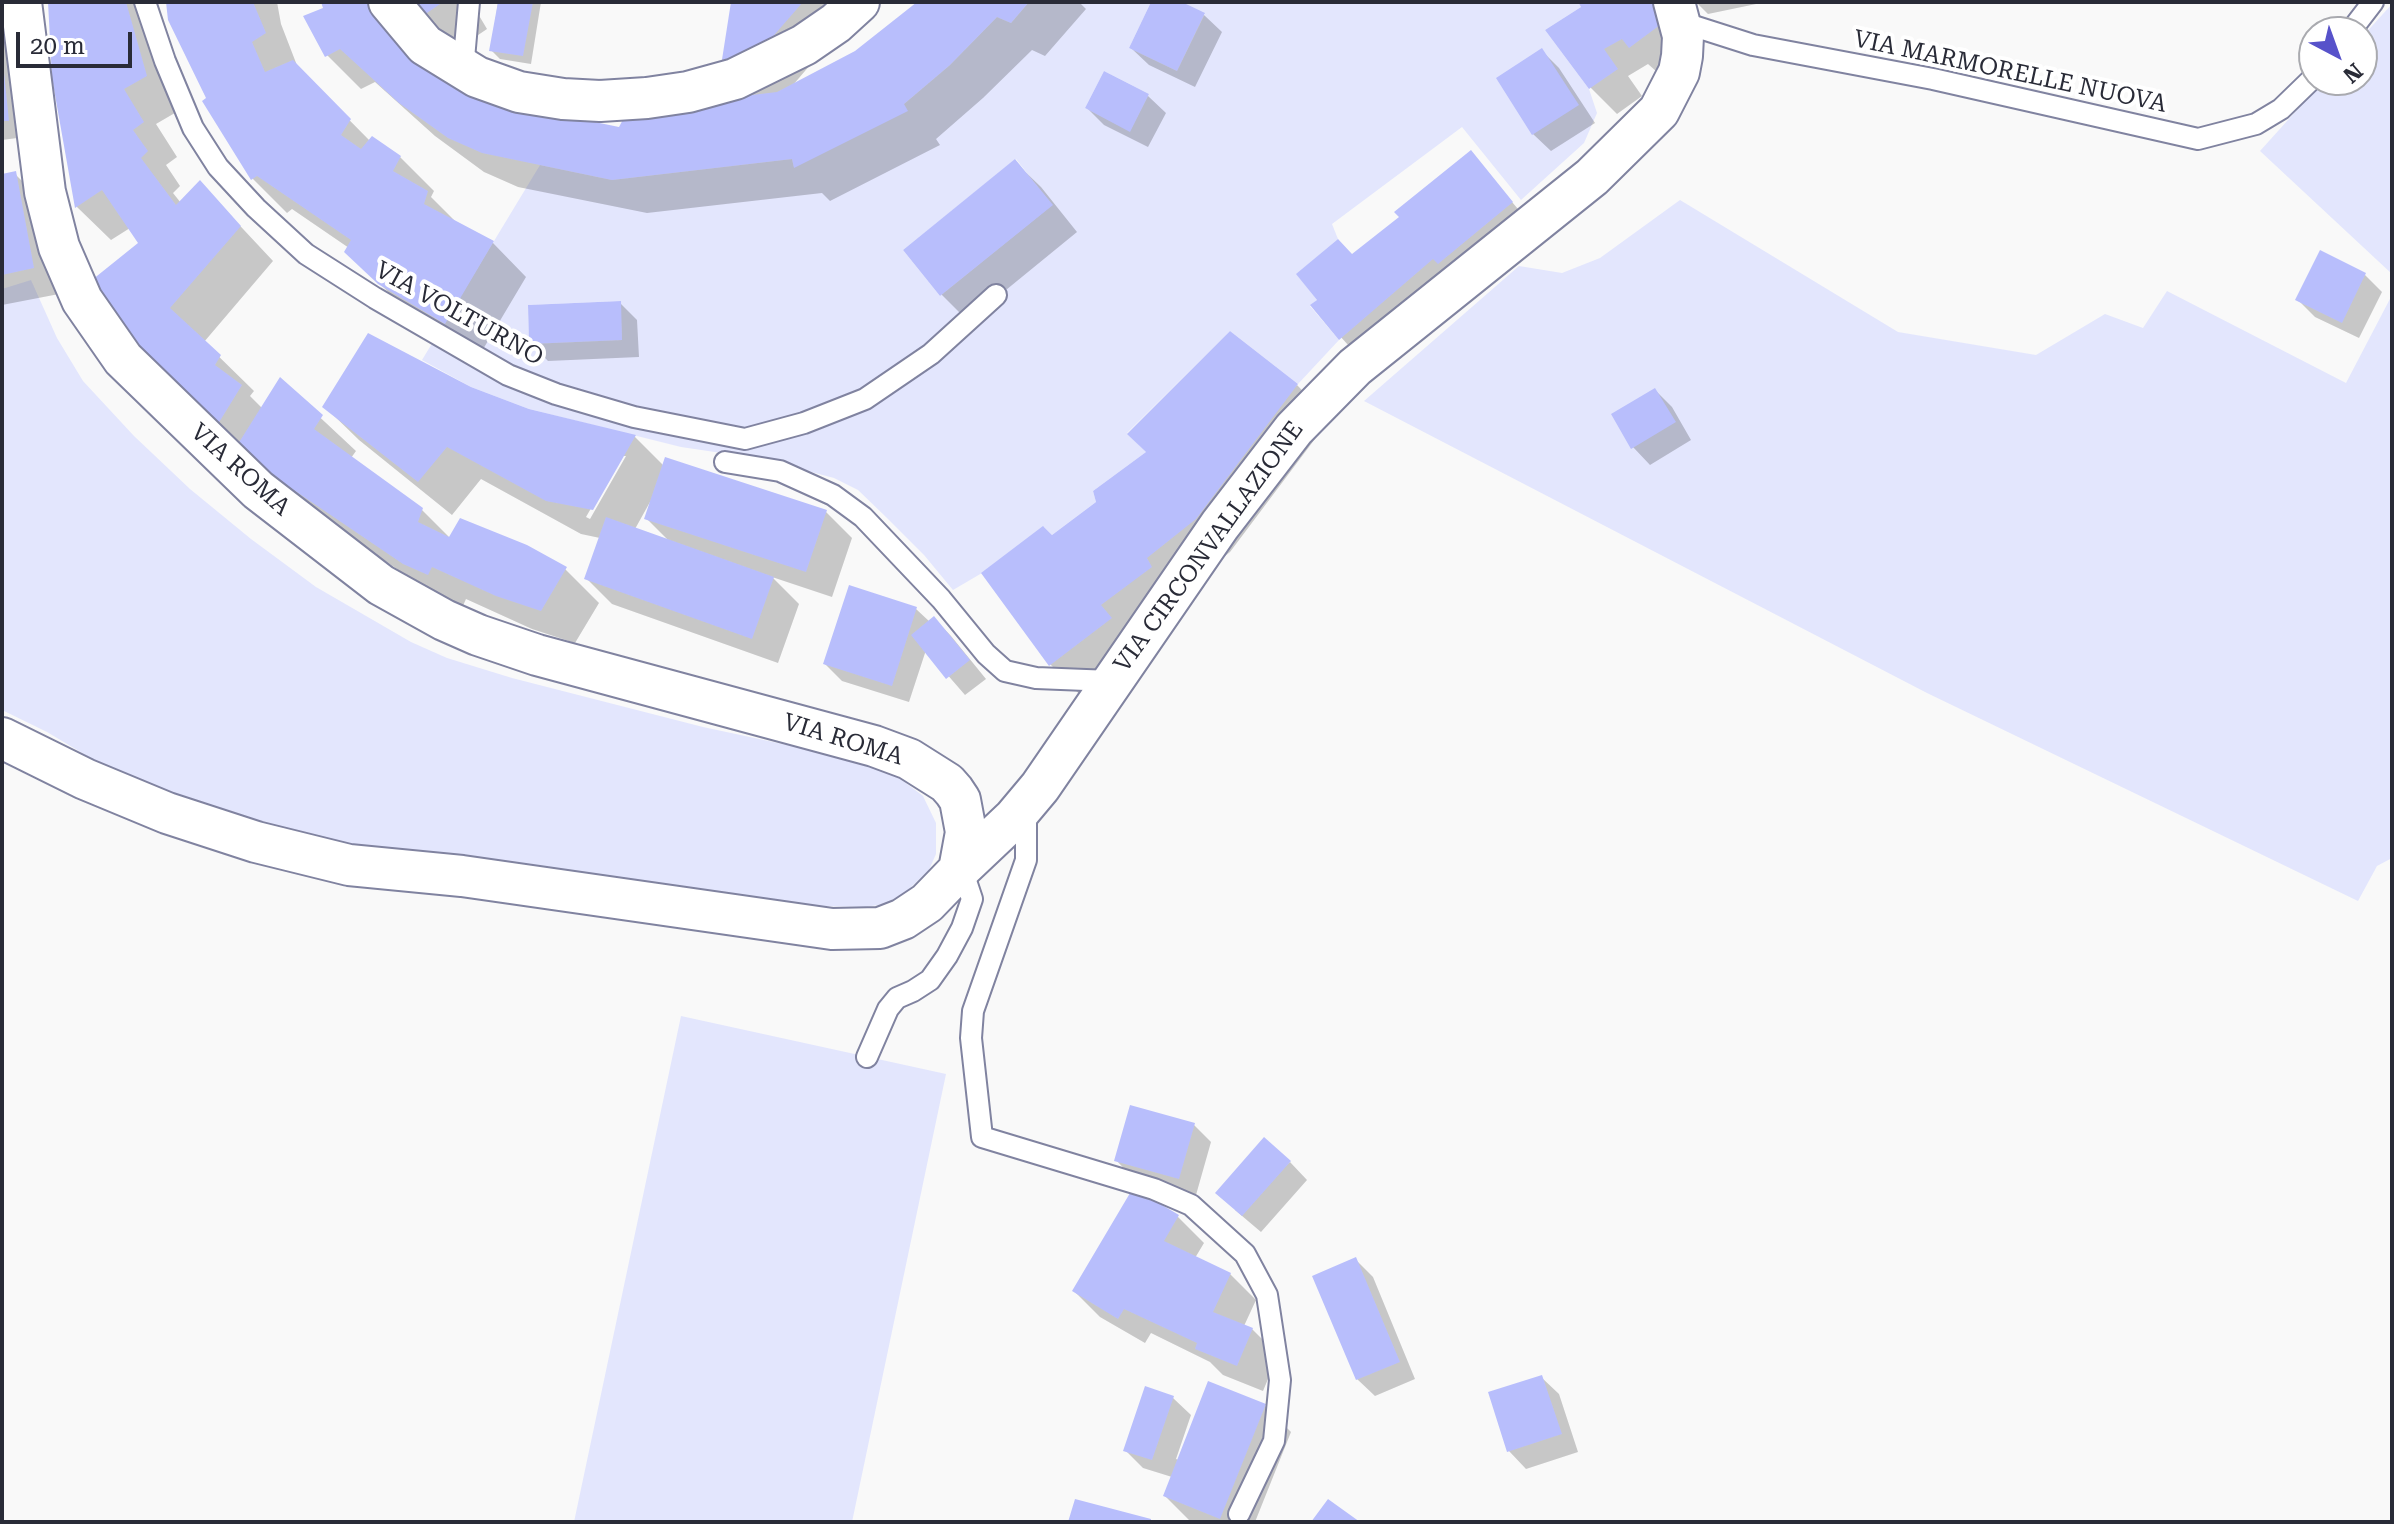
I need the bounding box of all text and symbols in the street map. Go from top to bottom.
scale bar [20,16,136,66]
north arrow [2298,16,2378,96]
street label: VIA MARMORELLE NUOVA [1851,25,2169,119]
text: 20 m [30,32,85,60]
text: N [2338,58,2367,88]
street label: VIA VOLTURNO [370,256,548,372]
street label: VIA CIRCONVALLAZIONE [1108,416,1310,678]
street label: VIA ROMA [184,418,296,522]
street label: VIA ROMA [780,708,906,772]

